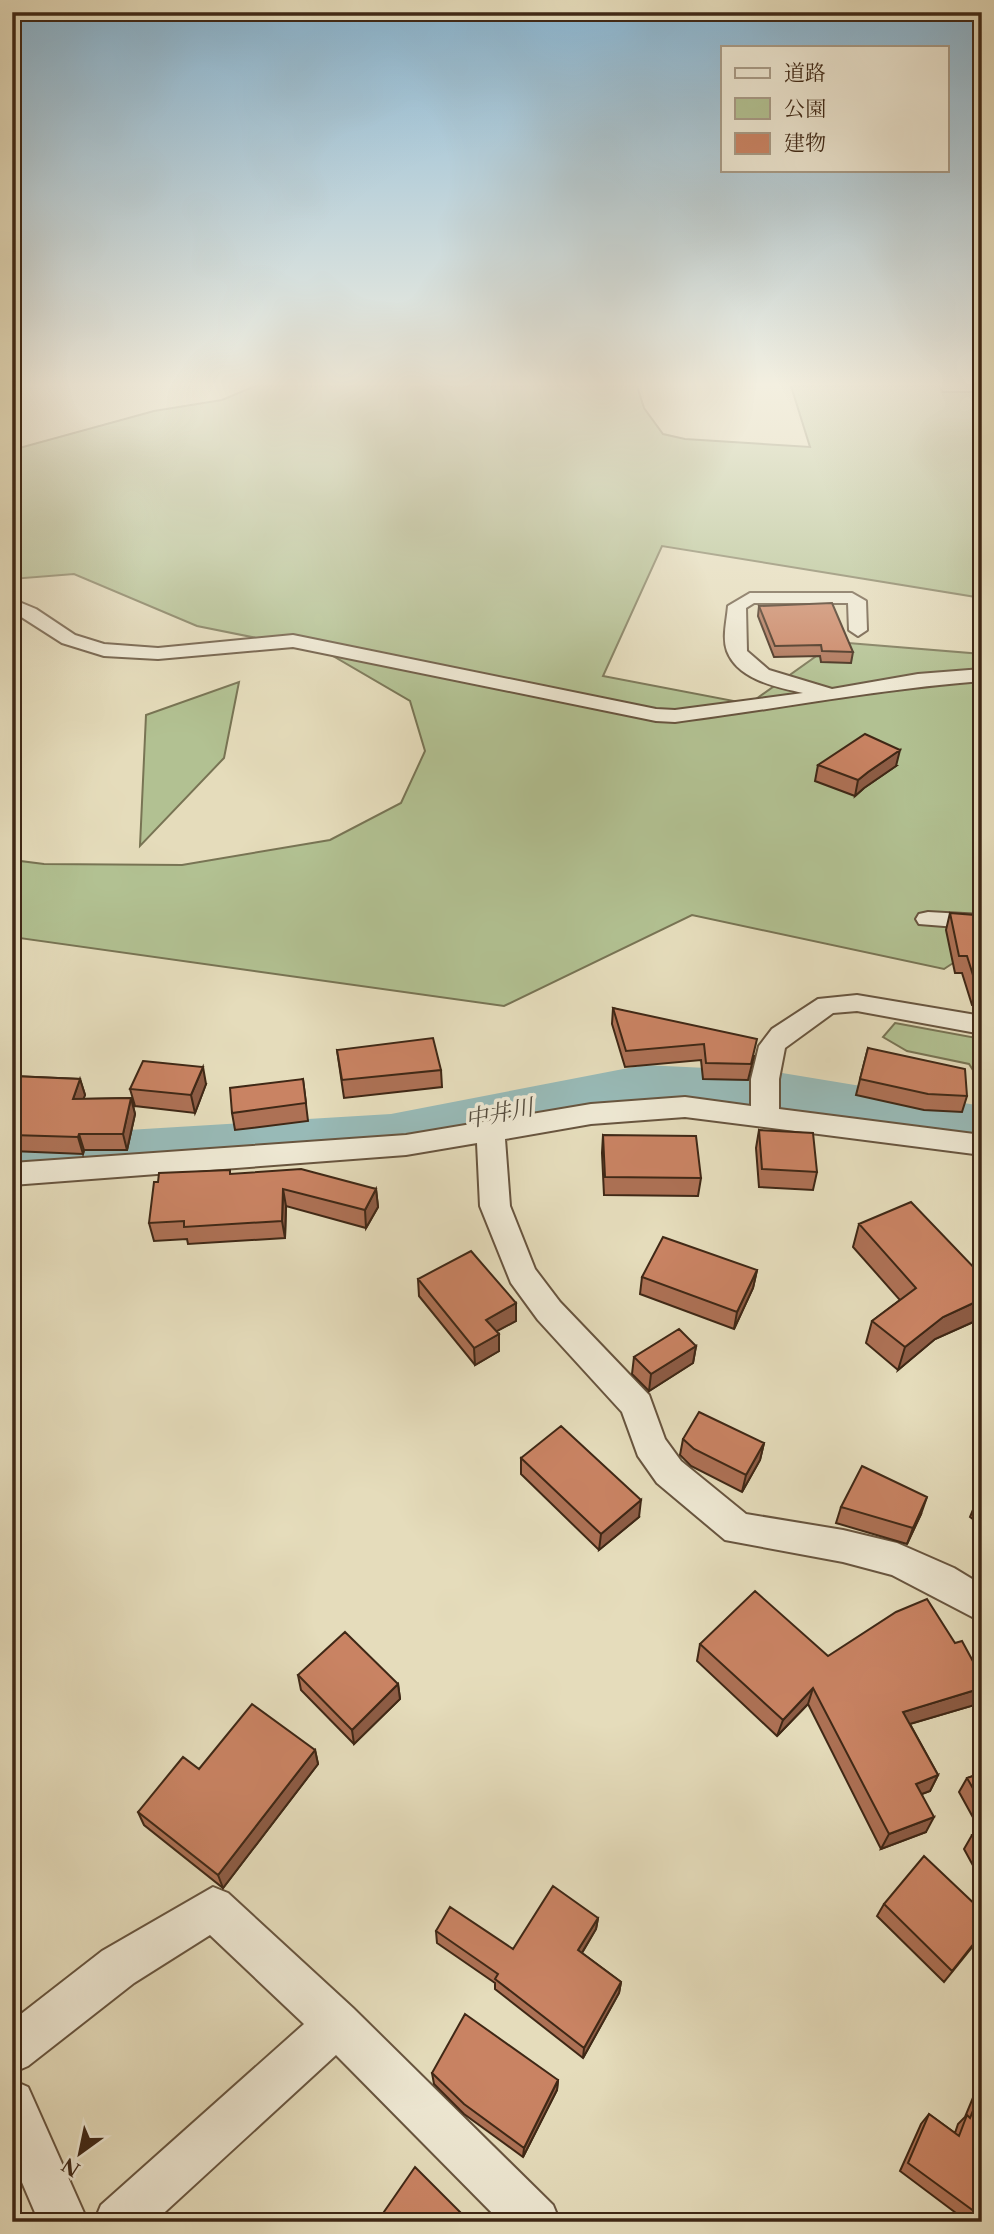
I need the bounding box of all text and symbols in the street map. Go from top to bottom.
legend [721,46,948,172]
text: 道路 [784,60,826,85]
text: 公園 [784,96,826,121]
text: 建物 [784,130,826,155]
water label: 中井川 [462,1092,538,1133]
north arrow [46,2118,116,2188]
text: N [58,2153,84,2181]

